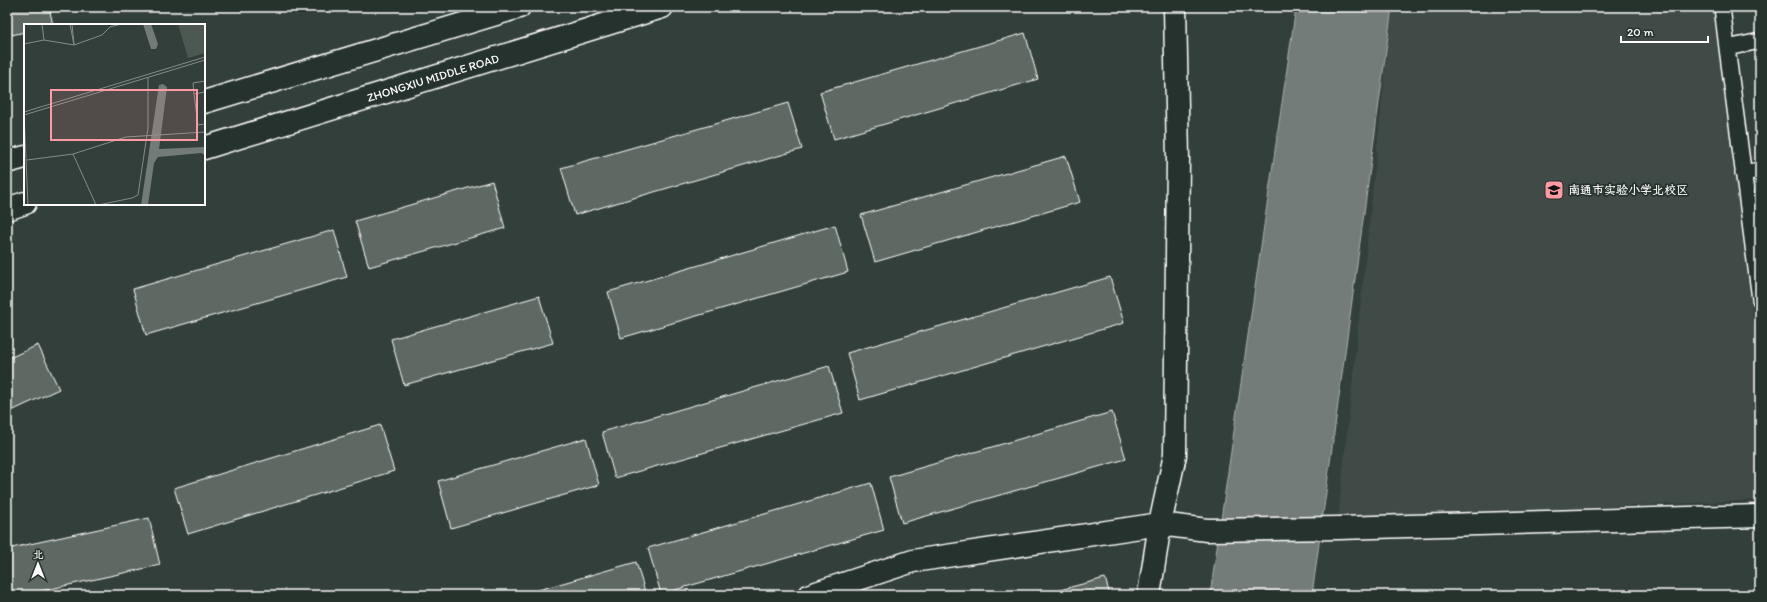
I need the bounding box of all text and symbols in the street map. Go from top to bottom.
scale bar [1621,18,1708,44]
inset map [24,24,205,205]
text: 20 m [1627,25,1654,39]
street label: ZHONGXIU MIDDLE ROAD [365,51,501,105]
school or university icon: 南通市实验小学北校区 [1543,179,1565,201]
place label: 南通市实验小学北校区 [1568,183,1688,197]
north arrow [18,544,58,584]
text: 北 [33,548,44,561]

